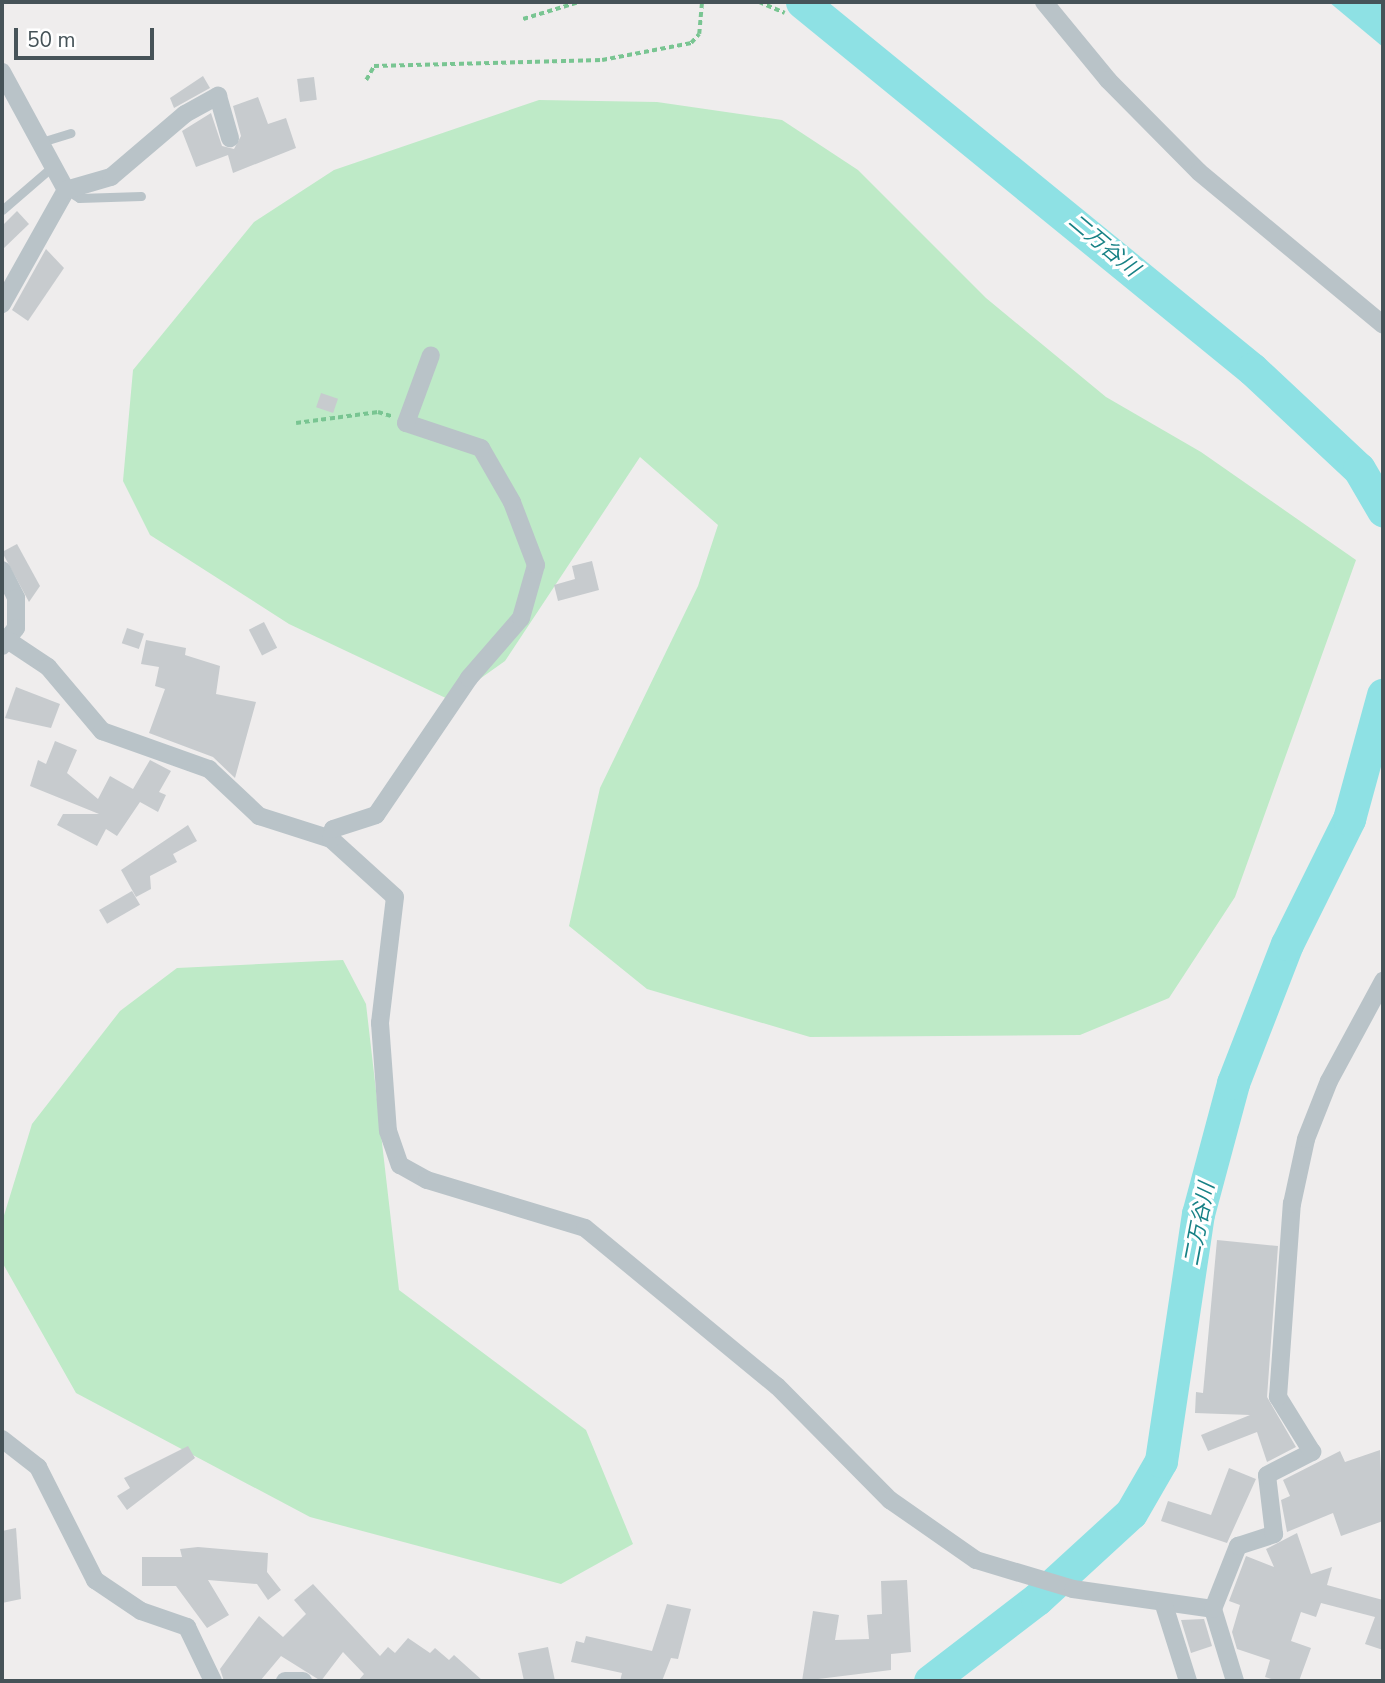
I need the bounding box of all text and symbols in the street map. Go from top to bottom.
scale bar [18,14,158,58]
text: 50 m [27,26,76,54]
water label: 二万谷川 [1064,208,1144,282]
water label: 二万谷川 [1179,1180,1219,1268]

